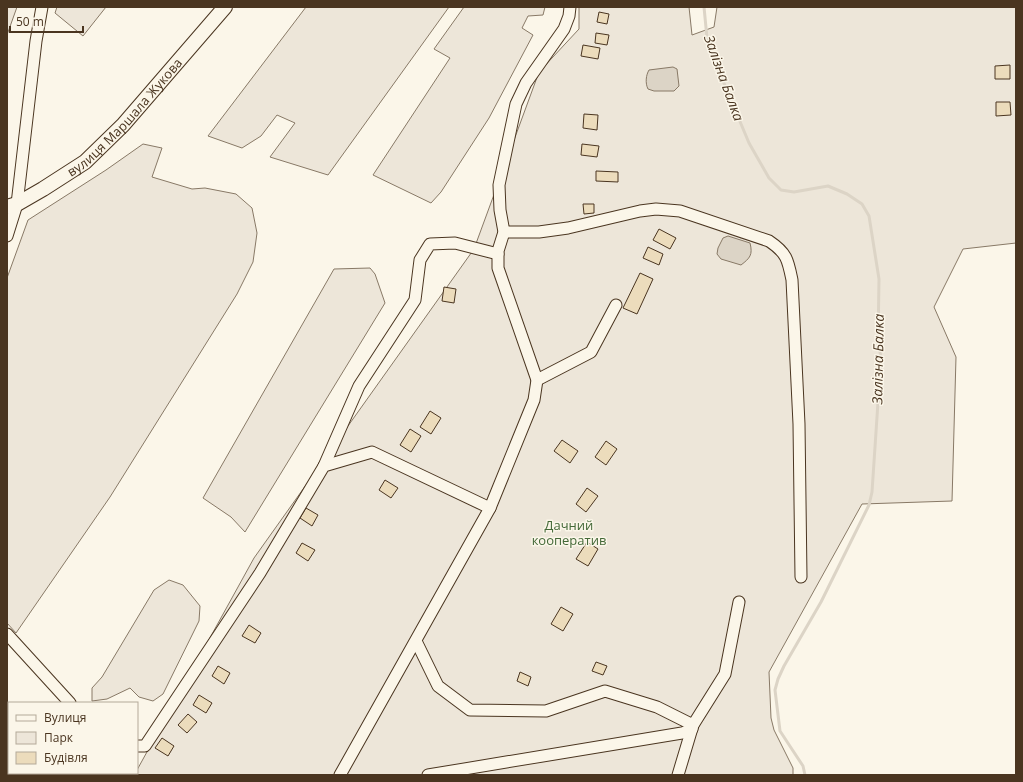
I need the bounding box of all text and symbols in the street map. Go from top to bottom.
scale bar [10,8,83,34]
text: 50 m [16,13,44,30]
water label: Залізна Балка [700,31,749,124]
street label: вулиця Маршала Жукова [63,54,186,180]
water label: Залізна Балка [867,313,888,405]
park label: Дачний кооператив [532,516,606,549]
legend [8,702,138,774]
text: Вулиця [44,709,86,726]
text: Парк [44,729,74,746]
text: Будівля [44,749,88,766]

